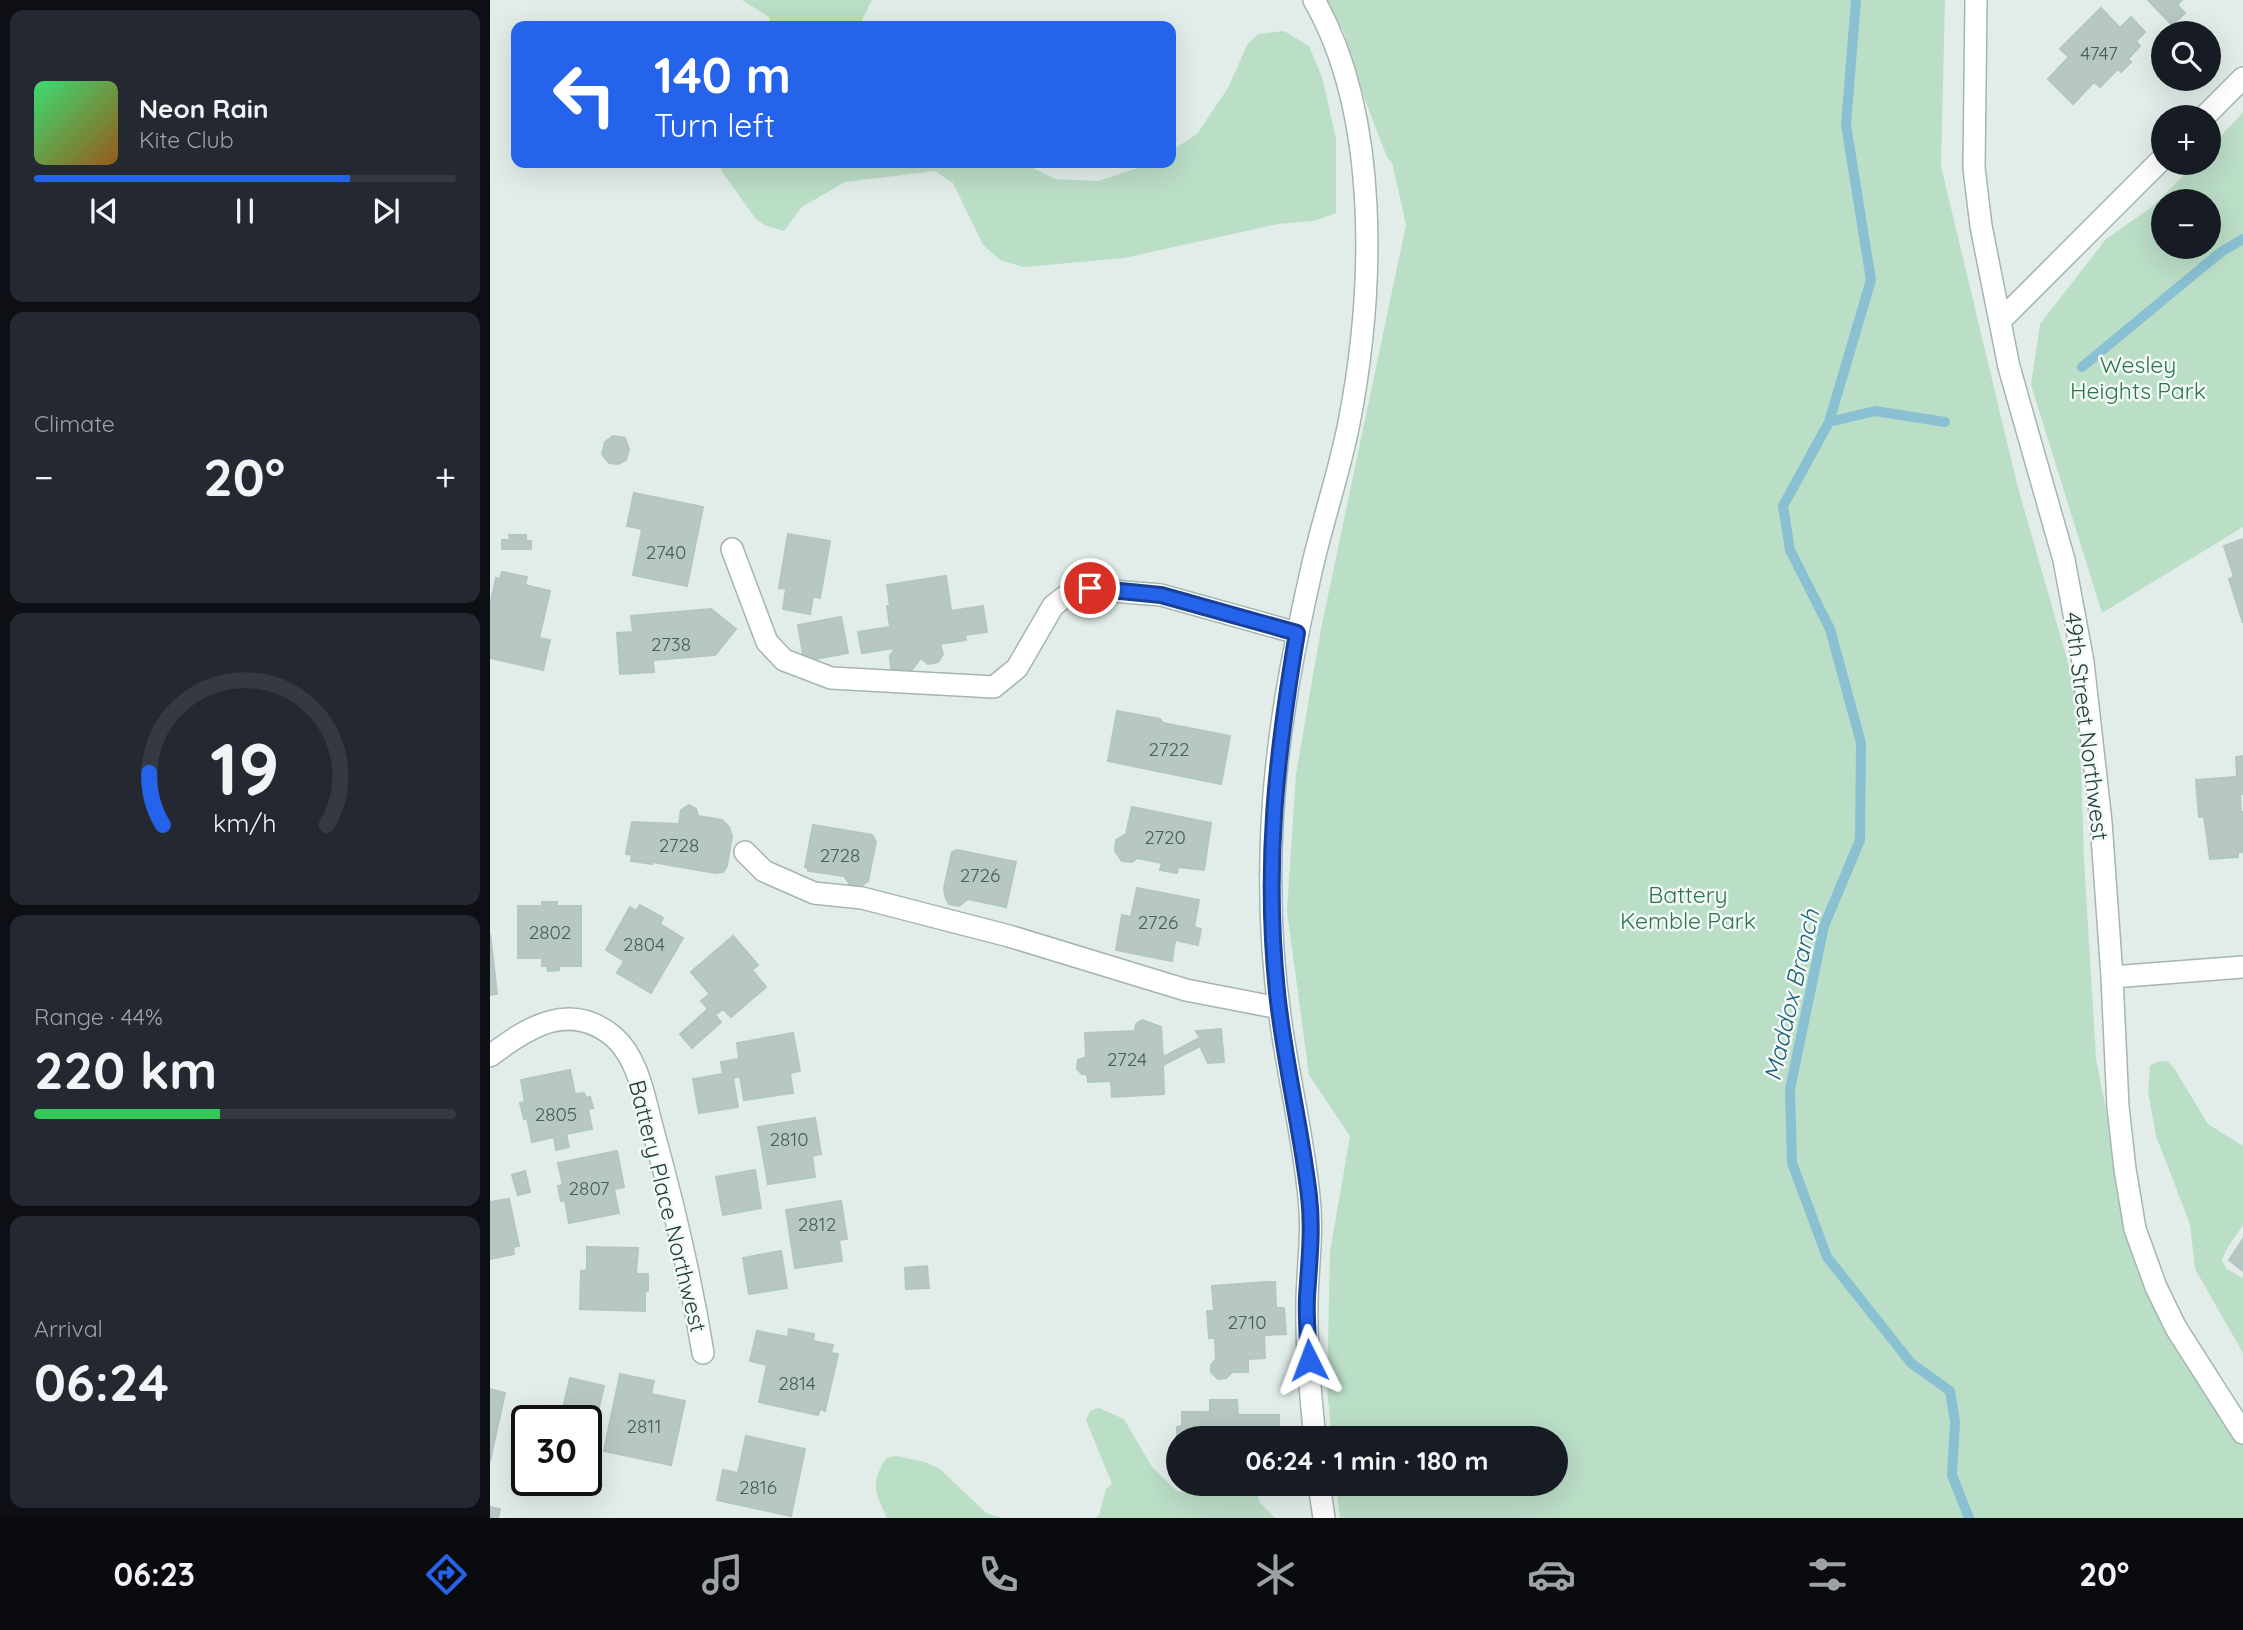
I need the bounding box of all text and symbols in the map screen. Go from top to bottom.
map controls [2151,21,2221,259]
button: search [2151,21,2221,91]
house number: 4747 [2080,41,2118,65]
text: 140 m [654,44,791,105]
icon: left [539,49,630,140]
text: Neon Rain [139,92,268,125]
text: Turn left [654,105,775,145]
button: + [2151,105,2221,175]
text: Kite Club [139,125,234,154]
button: − [2151,189,2221,259]
icon: previous [85,192,123,230]
icon: pause [226,192,264,230]
icon: next [367,192,405,230]
park label: Wesley Heights Park [2070,350,2206,405]
text: Climate [34,409,115,438]
text: 20° [203,444,285,509]
text: − [34,453,54,501]
text: + [435,453,456,501]
house number: 2740 [646,540,686,564]
pin [1060,558,1120,618]
icon: arrive [1071,569,1109,607]
street label: 49th Street Northwest [2059,610,2115,842]
house number: 2738 [651,632,691,656]
text: 19 [210,722,280,813]
house number: 2722 [1149,737,1189,761]
text: km/h [213,807,277,838]
house number: 2720 [1144,825,1186,849]
house number: 2728 [659,833,699,857]
house number: 2728 [820,843,860,867]
house number: 2726 [960,863,1000,887]
park label: Battery Kemble Park [1620,880,1756,935]
water label: Maddox Branch [1757,906,1825,1084]
house number: 2726 [1138,910,1178,934]
house number: 2802 [529,920,571,944]
house number: 2804 [623,932,665,956]
text: Range · 44% [34,1002,163,1031]
text: 220 km [34,1037,217,1102]
house number: 2724 [1107,1047,1147,1071]
street label: Battery Place Northwest [623,1077,713,1335]
house number: 2805 [535,1102,577,1126]
house number: 2810 [769,1127,809,1151]
house number: 2807 [569,1176,610,1200]
house number: 2812 [798,1212,836,1236]
house number: 2710 [1227,1310,1267,1334]
text: Arrival [34,1314,103,1343]
position arrow [1272,1323,1346,1397]
text: 06:24 [34,1349,169,1414]
house number: 2814 [778,1371,816,1395]
speed limit sign: 30 [511,1405,602,1496]
house number: 2811 [627,1414,661,1438]
text: 06:24 · 1 min · 180 m [1246,1444,1488,1477]
house number: 2816 [739,1475,777,1499]
icon: directions [422,1550,471,1599]
icon: music [698,1550,747,1599]
icon: phone [974,1550,1023,1599]
icon: climate [1251,1550,1300,1599]
icon: car [1527,1550,1576,1599]
icon: filters [1803,1550,1852,1599]
text: 06:23 [114,1554,195,1594]
text: 20° [2079,1554,2129,1594]

